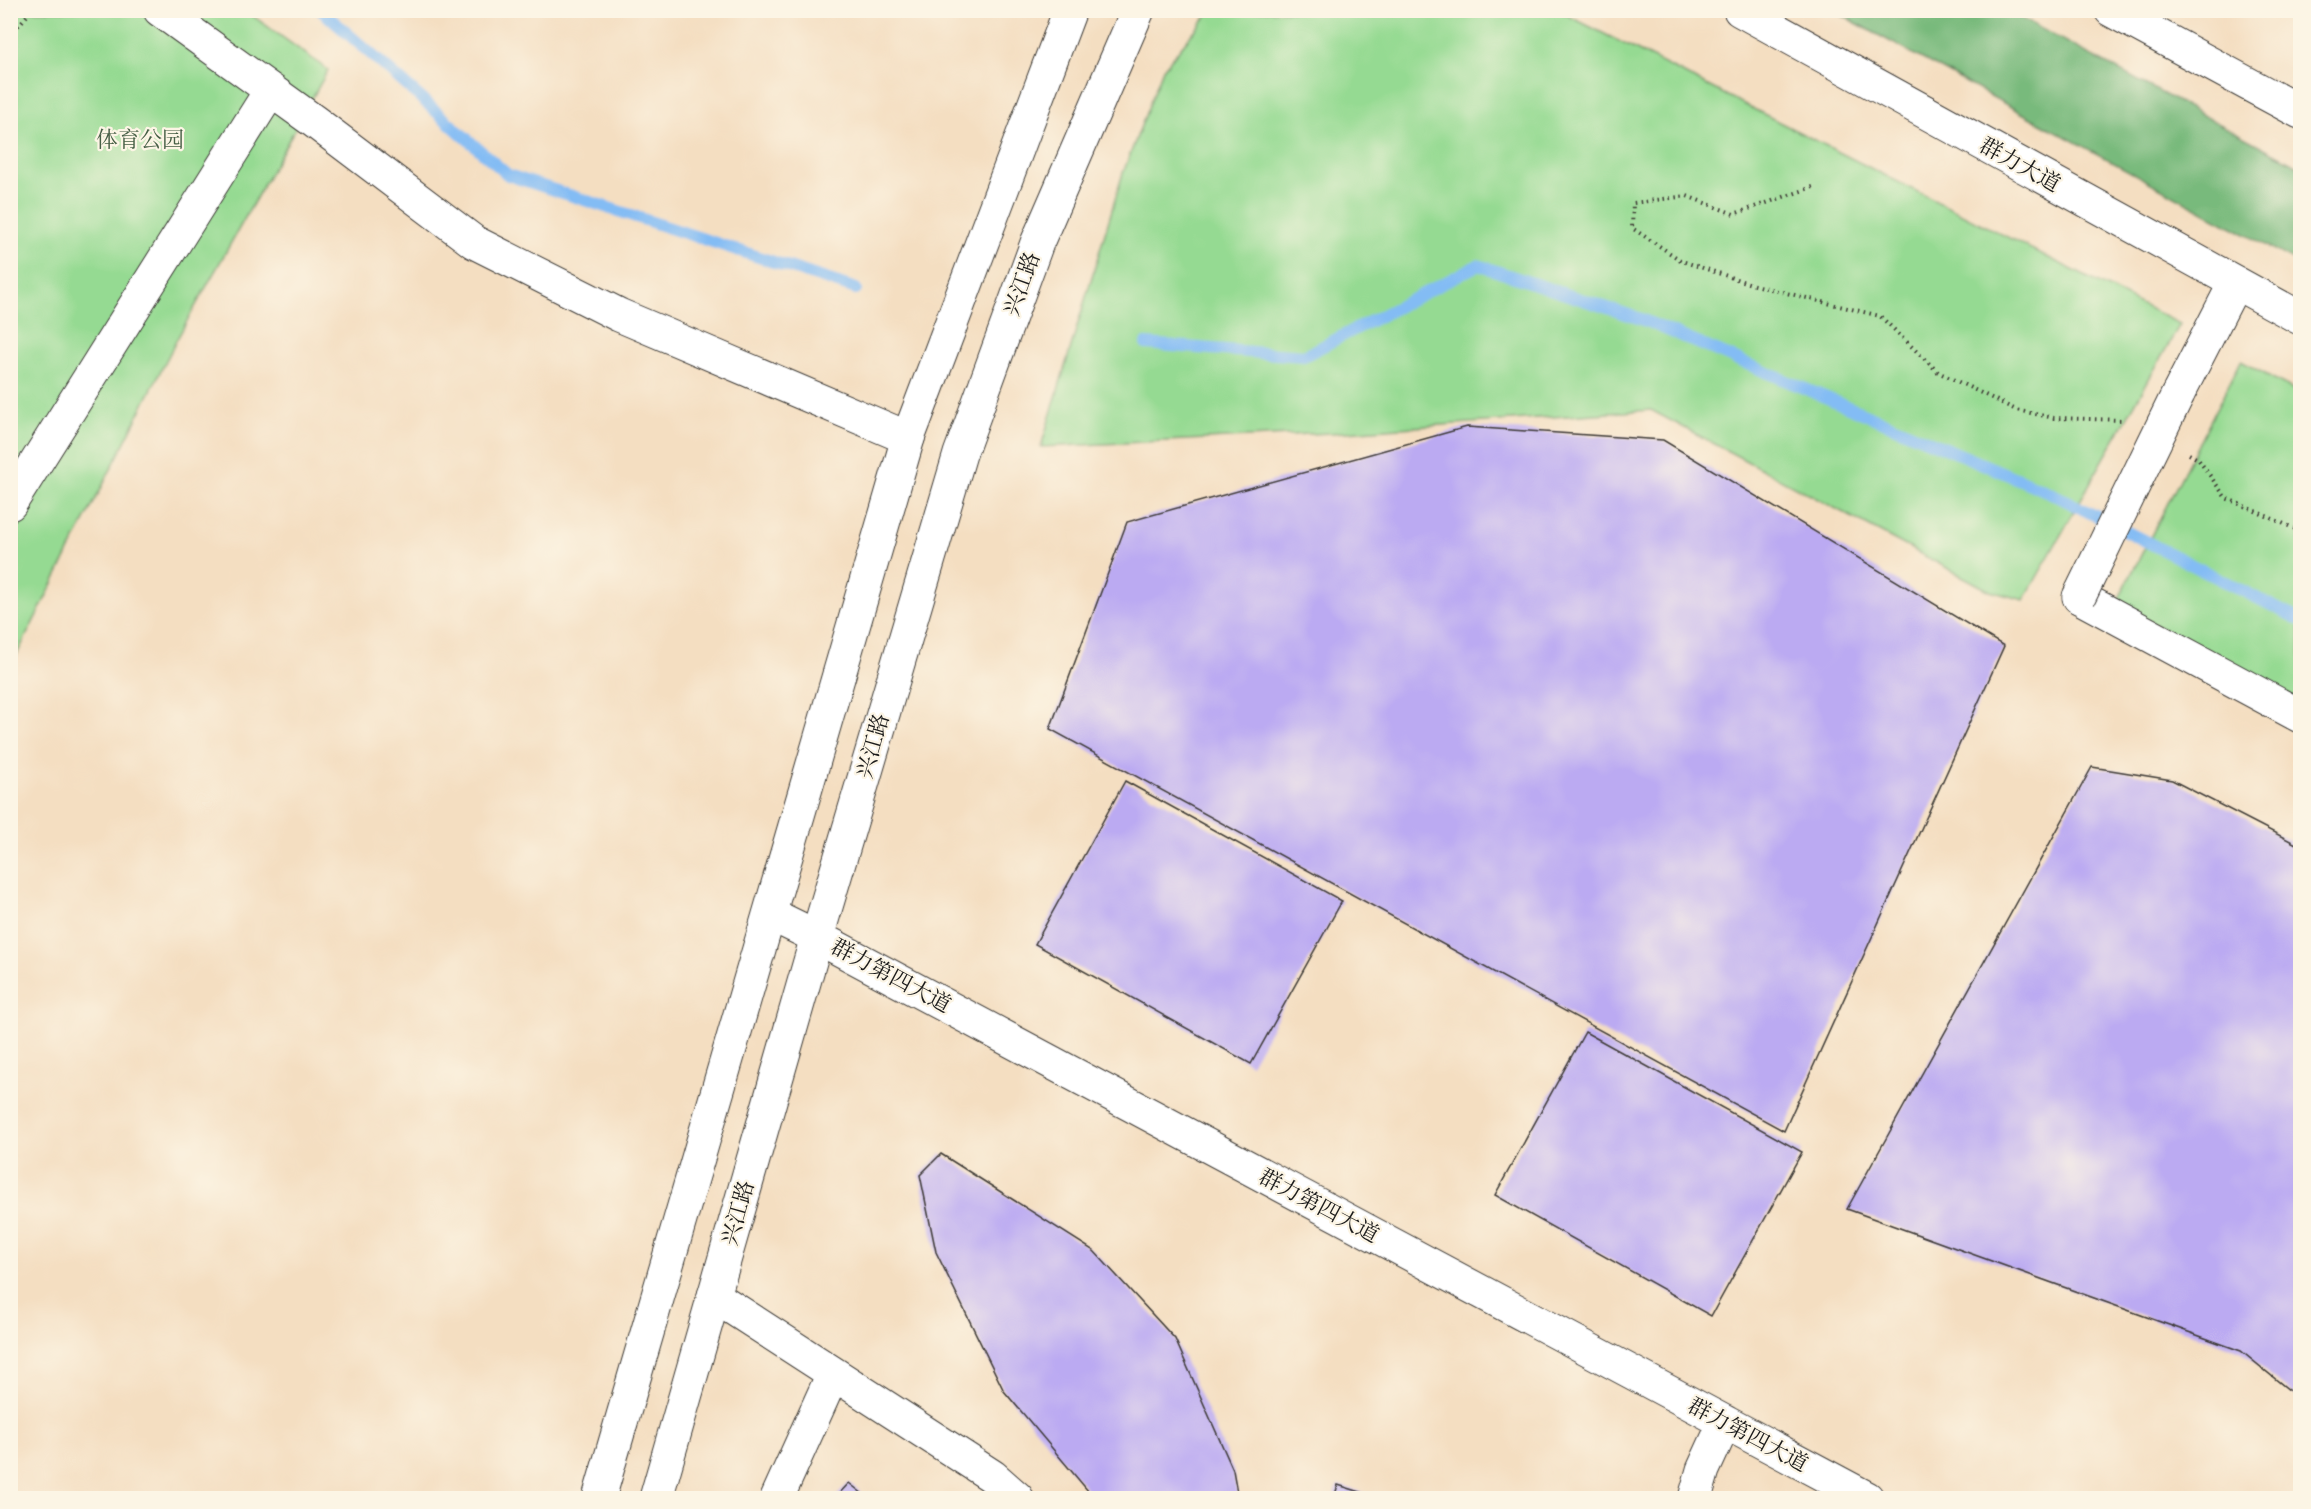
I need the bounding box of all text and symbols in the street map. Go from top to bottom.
park label: 体育公园 [96,125,184,155]
street label: 群力大道 [1974,131,2066,199]
street label: 兴江路 [997,248,1047,320]
street label: 兴江路 [849,710,897,782]
street label: 群力第四大道 [826,932,956,1020]
street label: 群力第四大道 [1254,1162,1384,1250]
street label: 兴江路 [714,1177,762,1249]
street label: 群力第四大道 [1683,1391,1813,1479]

